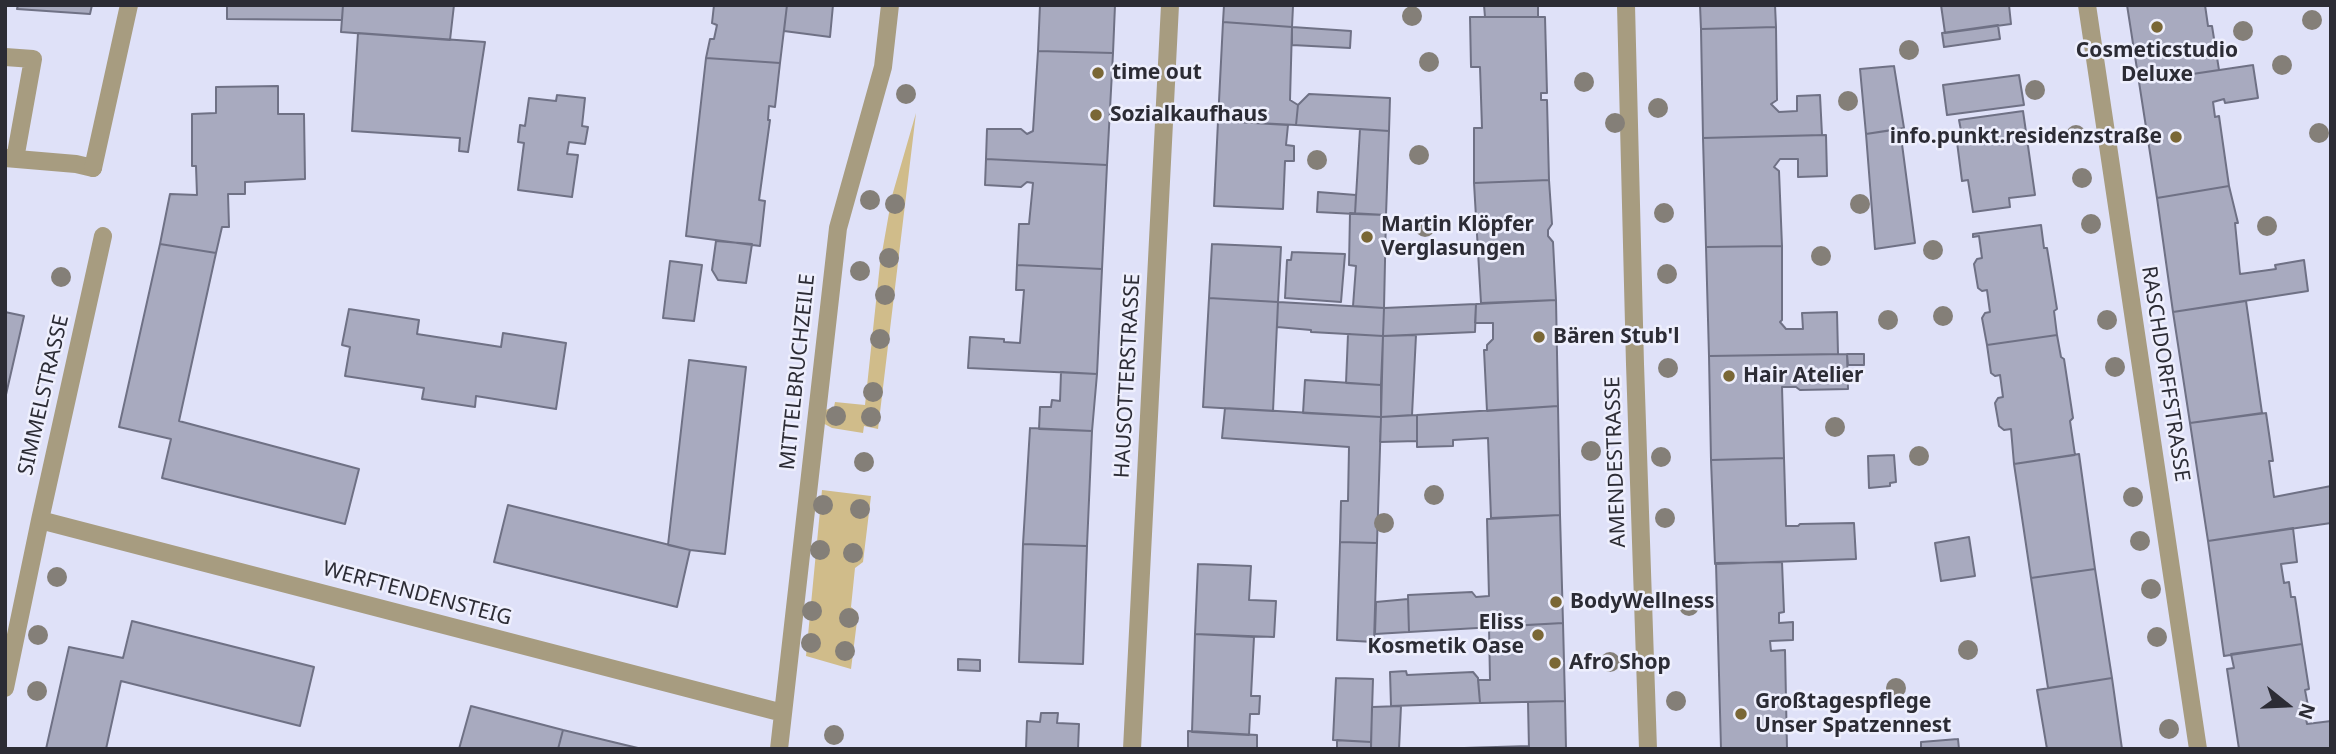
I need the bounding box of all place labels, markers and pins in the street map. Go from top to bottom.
marker: Cosmeticstudio Deluxe [2149,19,2165,35]
place label: Cosmeticstudio Deluxe [2076,38,2238,88]
place label: time out [1112,60,1202,86]
marker: time out [1090,65,1106,81]
place label: Sozialkaufhaus [1110,102,1268,128]
marker: Sozialkaufhaus [1088,107,1104,123]
place label: info.punkt.residenzstraße [1890,124,2162,150]
marker: info.punkt.residenzstraße [2168,129,2184,145]
place label: Martin Klöpfer Verglasungen [1381,212,1534,262]
marker: Martin Klöpfer Verglasungen [1359,229,1375,245]
place label: Bären Stub'l [1553,324,1679,350]
marker: Bären Stub'l [1531,329,1547,345]
place label: Hair Atelier [1743,363,1863,389]
marker: Hair Atelier [1721,368,1737,384]
place label: BodyWellness [1570,589,1715,615]
marker: BodyWellness [1548,594,1564,610]
place label: Eliss Kosmetik Oase [1367,610,1524,660]
marker: Eliss Kosmetik Oase [1530,627,1546,643]
place label: Afro Shop [1569,650,1671,676]
marker: Afro Shop [1547,655,1563,671]
place label: Großtagespflege Unser Spatzennest [1755,689,1951,739]
marker: Großtagespflege Unser Spatzennest [1733,706,1749,722]

